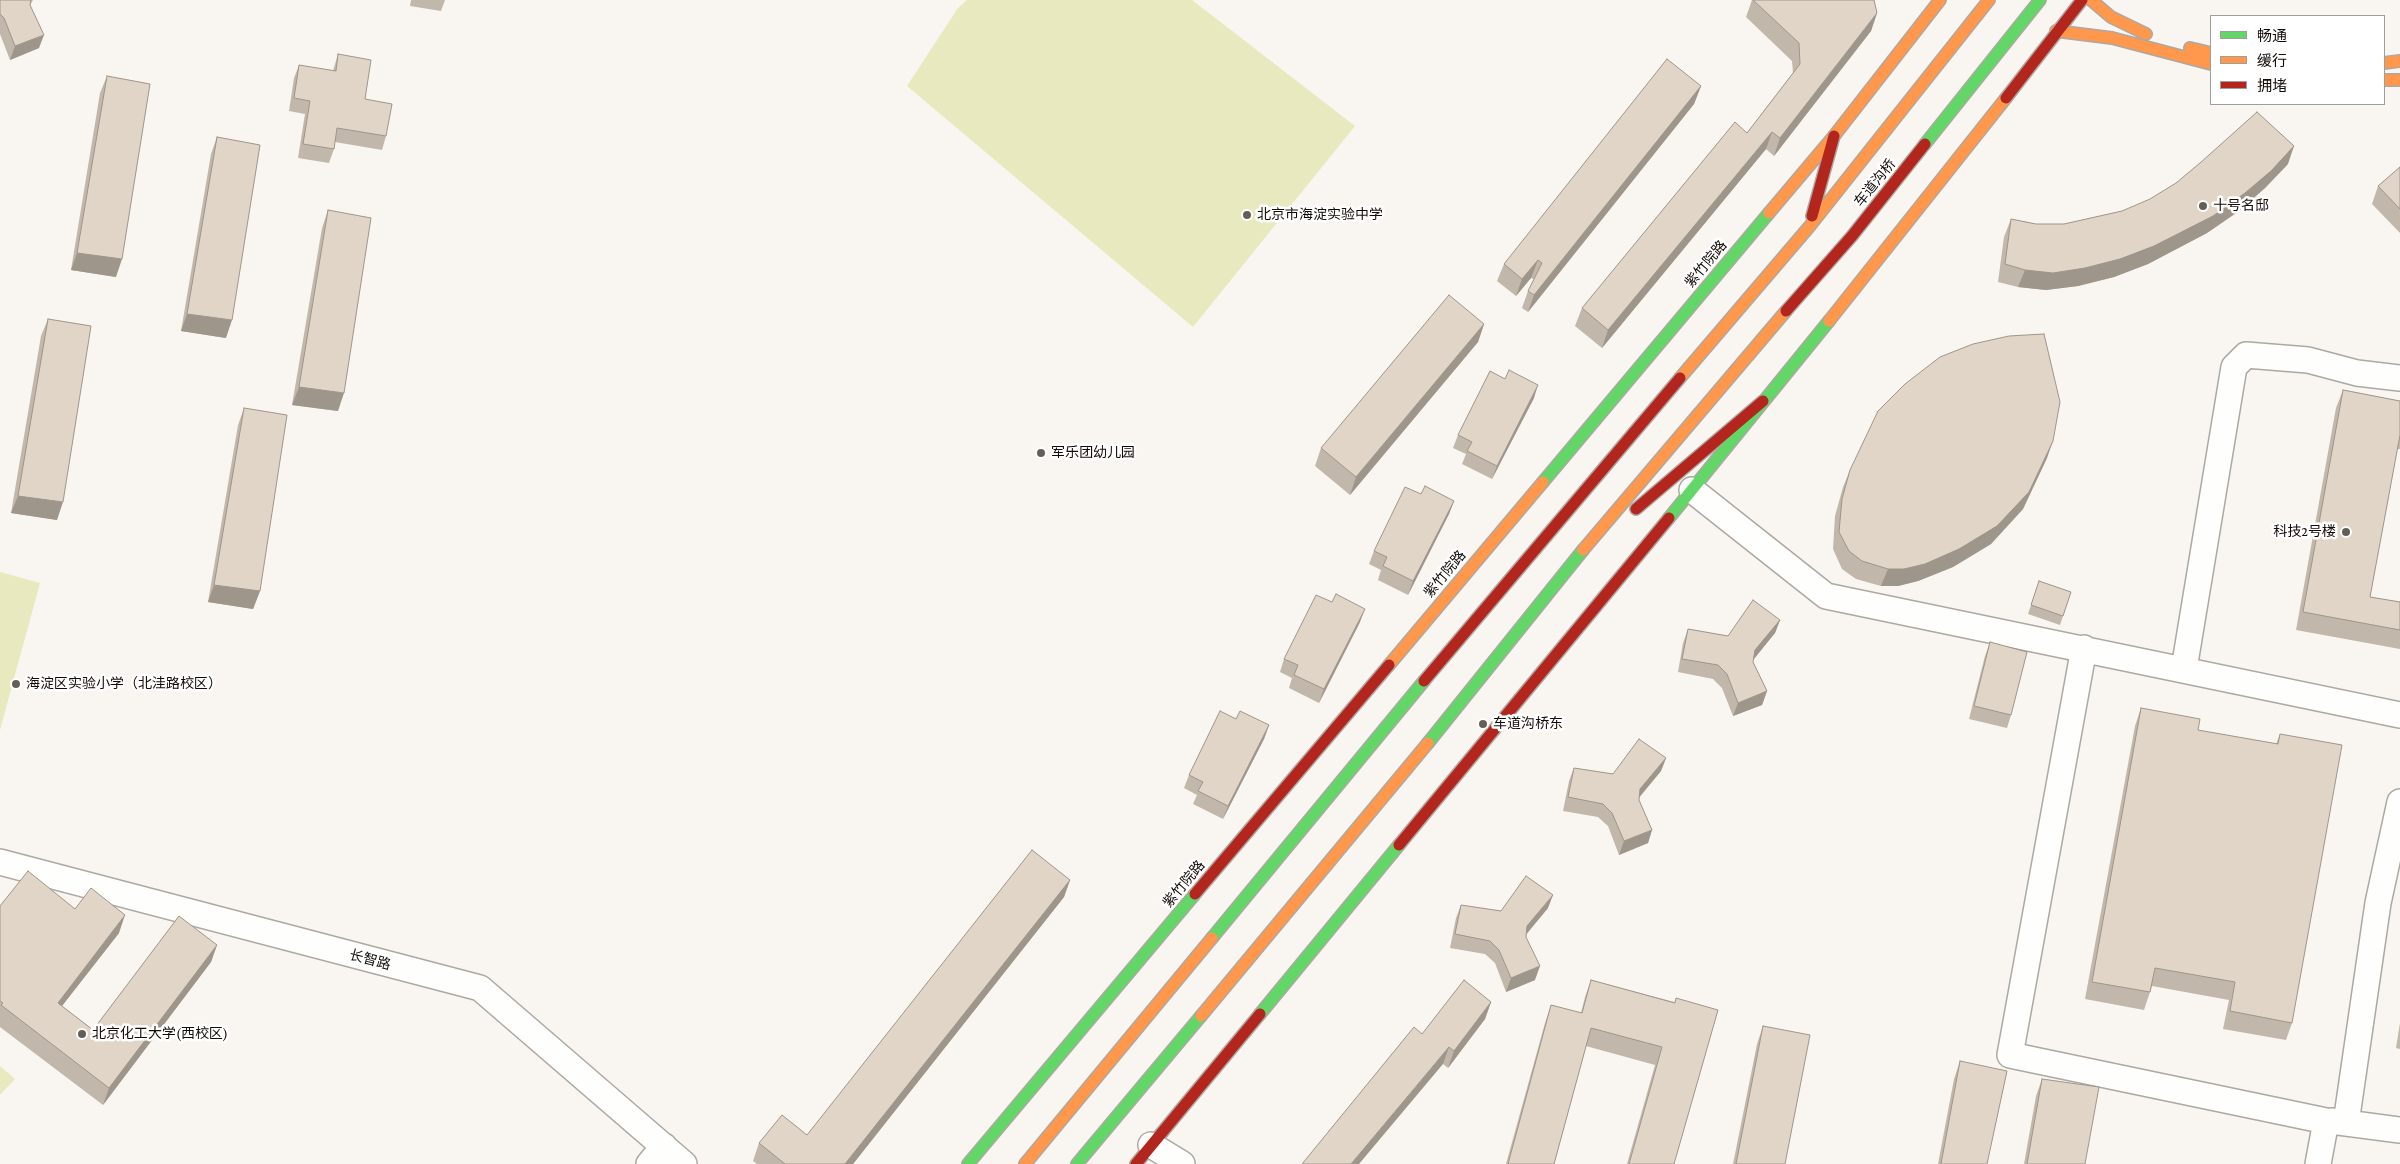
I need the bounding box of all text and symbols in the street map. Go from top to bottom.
legend [2210,15,2385,105]
text: 畅通 [2257,28,2287,44]
text: 缓行 [2257,53,2287,69]
text: 拥堵 [2257,78,2287,94]
street label: 车道沟桥 [1851,156,1899,210]
place label: 十号名邸 [2213,198,2269,214]
marker: 十号名邸 [2197,200,2209,212]
place label: 北京市海淀实验中学 [1257,207,1383,223]
marker: 北京市海淀实验中学 [1241,209,1253,221]
street label: 紫竹院路 [1682,237,1730,291]
place label: 军乐团幼儿园 [1051,445,1135,461]
marker: 军乐团幼儿园 [1035,447,1047,459]
place label: 科技2号楼 [2273,524,2336,540]
marker: 科技2号楼 [2340,526,2352,538]
street label: 紫竹院路 [1421,547,1469,601]
place label: 海淀区实验小学（北洼路校区） [26,676,222,692]
marker: 海淀区实验小学（北洼路校区） [10,678,22,690]
place label: 车道沟桥东 [1493,716,1563,732]
marker: 车道沟桥东 [1477,718,1489,730]
street label: 紫竹院路 [1160,857,1208,911]
street label: 长智路 [348,946,392,974]
place label: 北京化工大学(西校区) [92,1026,228,1042]
marker: 北京化工大学(西校区) [76,1028,88,1040]

